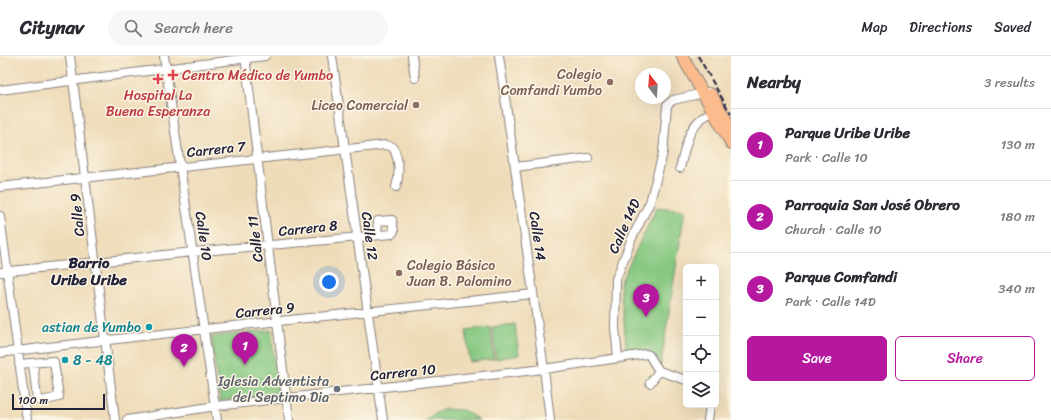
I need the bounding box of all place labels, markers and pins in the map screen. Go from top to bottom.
place label: Colegio Comfandi Yumbo [501,62,602,103]
place label: Centro Médico de Yumbo [182,63,333,88]
marker: Centro Médico de Yumbo [167,69,179,81]
marker: Hospital La Buena Esperanza [152,73,164,85]
marker: Colegio Comfandi Yumbo [605,77,615,87]
place label: Hospital La Buena Esperanza [106,83,210,124]
place label: Liceo Comercial [312,93,409,118]
marker: Liceo Comercial [411,100,421,110]
place label: Colegio Básico Juan B. Palomino [406,253,512,294]
marker: Colegio Básico Juan B. Palomino [394,268,404,278]
pin: 3 [633,284,659,317]
place label: astian de Yumbo [42,315,141,340]
marker: astian de Yumbo [144,322,154,332]
pin: 1 [232,332,258,365]
pin: 2 [171,334,197,367]
place label: 8 - 48 [73,348,113,373]
marker: 8 - 48 [60,355,70,365]
place label: Iglesia Adventista del Septimo Dia [217,369,329,410]
marker: Iglesia Adventista del Septimo Dia [332,384,342,394]

